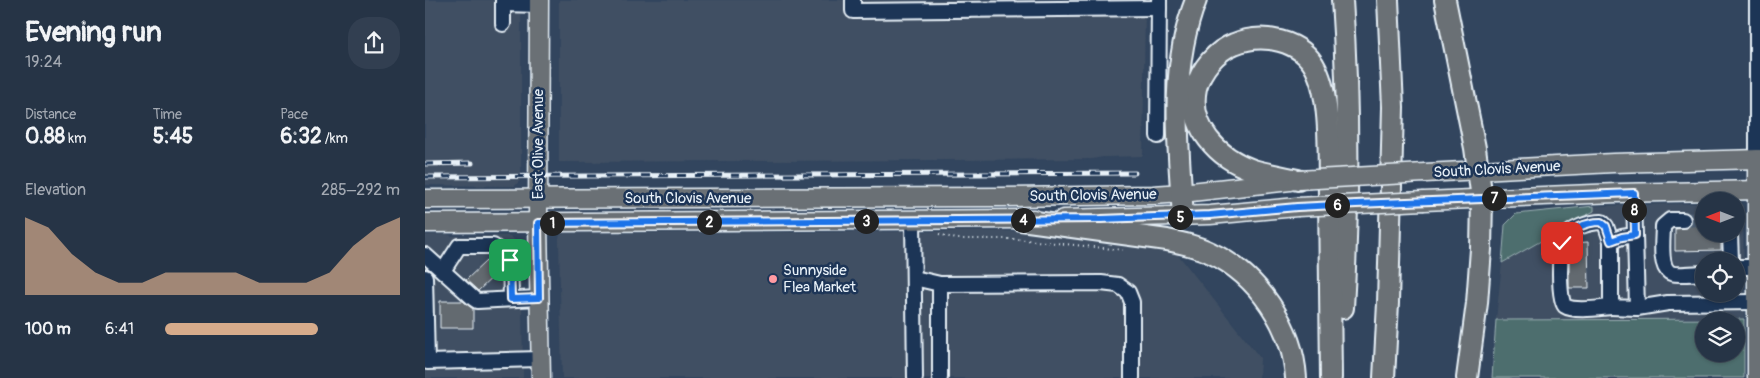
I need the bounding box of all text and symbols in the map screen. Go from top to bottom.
text: Evening run [25,15,162,50]
button: share [348,17,400,69]
text: 19:24 [25,52,62,72]
street label: East Olive Avenue [529,88,548,199]
text: Distance [25,106,76,123]
text: Time [153,106,182,123]
text: Pace [280,106,308,123]
text: 0.88 [25,123,65,150]
text: 5:45 [153,123,193,150]
text: 6:32 [280,123,322,150]
text: km [65,130,86,147]
text: /km [322,130,348,147]
street label: South Clovis Avenue [1433,157,1562,182]
text: Elevation [25,180,86,200]
text: 285–292 m [321,180,400,200]
street label: South Clovis Avenue [1029,185,1157,206]
pin: 7 [1481,186,1507,210]
street label: South Clovis Avenue [624,189,752,208]
text: 7 [1491,190,1498,207]
pin: 6 [1325,192,1349,218]
north arrow [1695,192,1745,242]
map controls [1695,192,1745,362]
text: 6 [1333,197,1342,214]
pin: 8 [1621,198,1647,222]
text: 8 [1631,202,1638,219]
pin: 5 [1167,204,1193,230]
pin: 3 [853,208,879,234]
pin: 4 [1011,208,1035,232]
text: 5 [1177,209,1184,226]
pin: 1 [539,210,565,236]
pin: 2 [697,210,721,234]
text: 4 [1019,212,1028,229]
text: 3 [863,213,870,230]
text: 2 [706,214,713,231]
text: 1 [550,215,555,232]
pin [1541,222,1583,264]
icon: check [1548,229,1576,257]
pin [489,239,531,281]
icon: arrive [496,246,524,274]
button: locate [1695,252,1745,302]
place label: Sunnyside Flea Market [783,261,857,297]
marker: Sunnyside Flea Market [767,273,779,285]
button: layers [1695,312,1745,362]
text: 100 m [25,319,71,339]
text: 6:41 [105,319,134,339]

